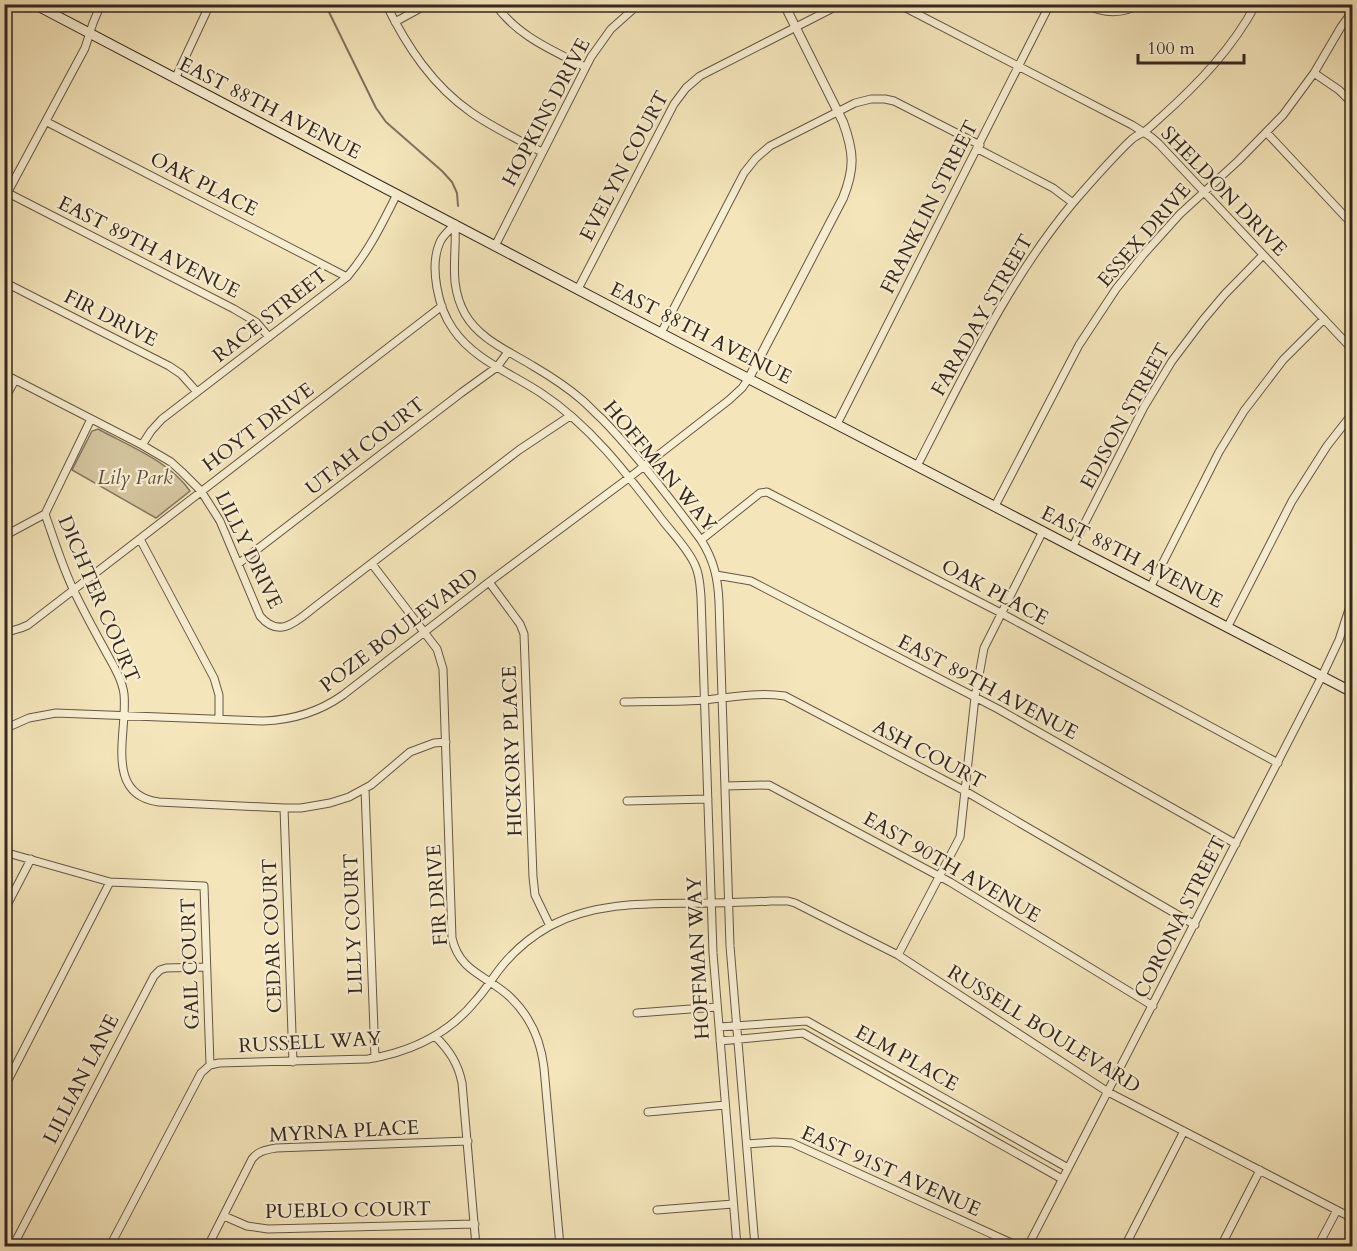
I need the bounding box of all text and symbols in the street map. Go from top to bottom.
scale bar [1138,27,1244,65]
street label: HOPKINS DRIVE [496,33,596,191]
text: 100 m [1147,36,1195,61]
street label: EAST 88TH AVENUE [174,50,366,166]
street label: EVELYN COURT [573,86,675,246]
street label: FRANKLIN STREET [874,116,984,298]
street label: SHELDON DRIVE [1155,120,1293,262]
street label: OAK PLACE [145,145,263,223]
street label: ESSEX DRIVE [1091,177,1197,293]
street label: EAST 89TH AVENUE [53,189,245,305]
street label: FARADAY STREET [925,229,1039,401]
street label: RACE STREET [207,261,333,368]
street label: EAST 88TH AVENUE [605,275,797,391]
street label: FIR DRIVE [60,283,162,353]
street label: EDISON STREET [1074,338,1176,494]
street label: HOYT DRIVE [197,376,319,478]
street label: UTAH COURT [300,391,431,501]
street label: HOFFMAN WAY [597,395,723,537]
park label: Lily Park [97,464,173,491]
street label: LILLY DRIVE [209,487,289,613]
street label: EAST 88TH AVENUE [1036,499,1228,615]
street label: DICHTER COURT [52,511,146,687]
street label: OAK PLACE [937,552,1053,632]
street label: POZE BOULEVARD [314,562,484,698]
street label: EAST 89TH AVENUE [893,628,1083,746]
street label: HICKORY PLACE [496,665,528,837]
street label: ASH COURT [868,713,990,795]
street label: EAST 90TH AVENUE [858,805,1046,929]
street label: CORONA STREET [1128,831,1233,1003]
street label: FIR DRIVE [420,843,454,947]
street label: LILLY COURT [337,853,369,995]
street label: CEDAR COURT [256,858,288,1014]
street label: HOFFMAN WAY [680,876,716,1040]
street label: GAIL COURT [174,897,206,1030]
street label: RUSSELL BOULEVARD [942,959,1146,1099]
street label: LILLIAN LANE [37,1009,125,1149]
street label: ELM PLACE [850,1018,964,1098]
street label: RUSSELL WAY [238,1025,382,1059]
street label: MYRNA PLACE [268,1114,420,1148]
street label: EAST 91ST AVENUE [797,1119,985,1223]
street label: PUEBLO COURT [265,1195,432,1225]

